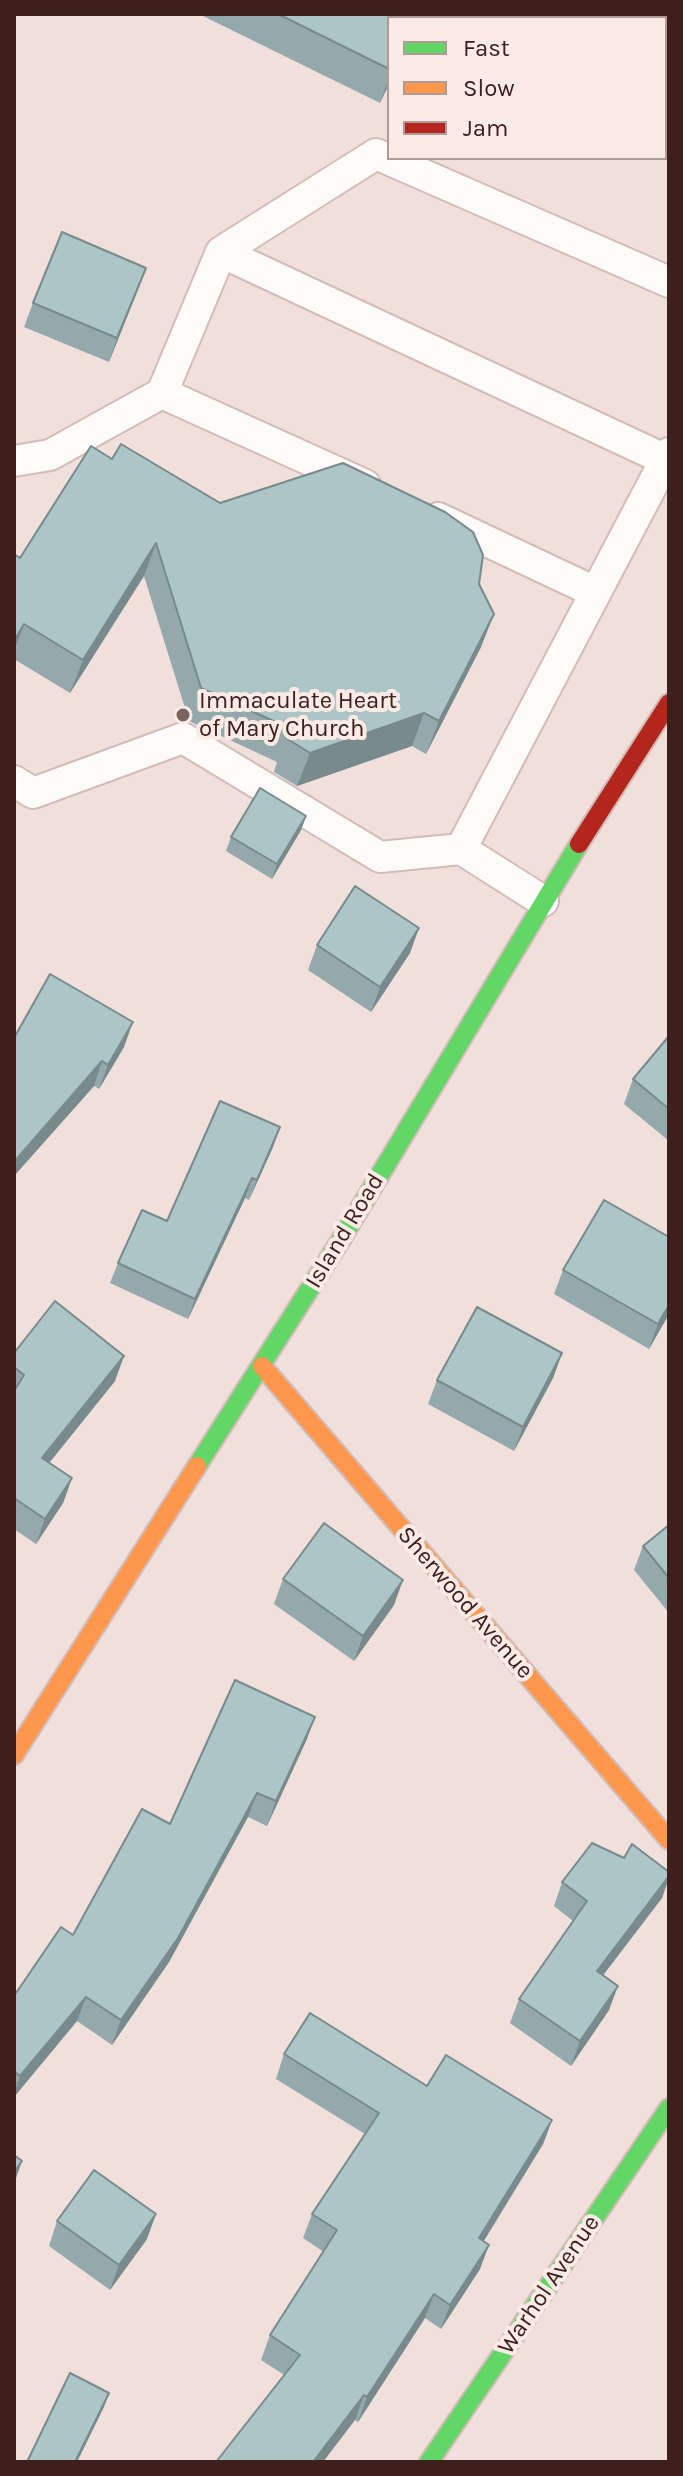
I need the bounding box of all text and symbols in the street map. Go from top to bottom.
legend [387,16,667,160]
text: Fast [463,34,510,62]
text: Slow [463,74,515,102]
text: Jam [463,114,508,142]
place label: Immaculate Heart of Mary Church [199,687,397,743]
marker: Immaculate Heart of Mary Church [174,706,192,724]
street label: Island Road [299,1168,391,1294]
street label: Sherwood Avenue [391,1521,539,1685]
street label: Warhol Avenue [492,2210,606,2360]

